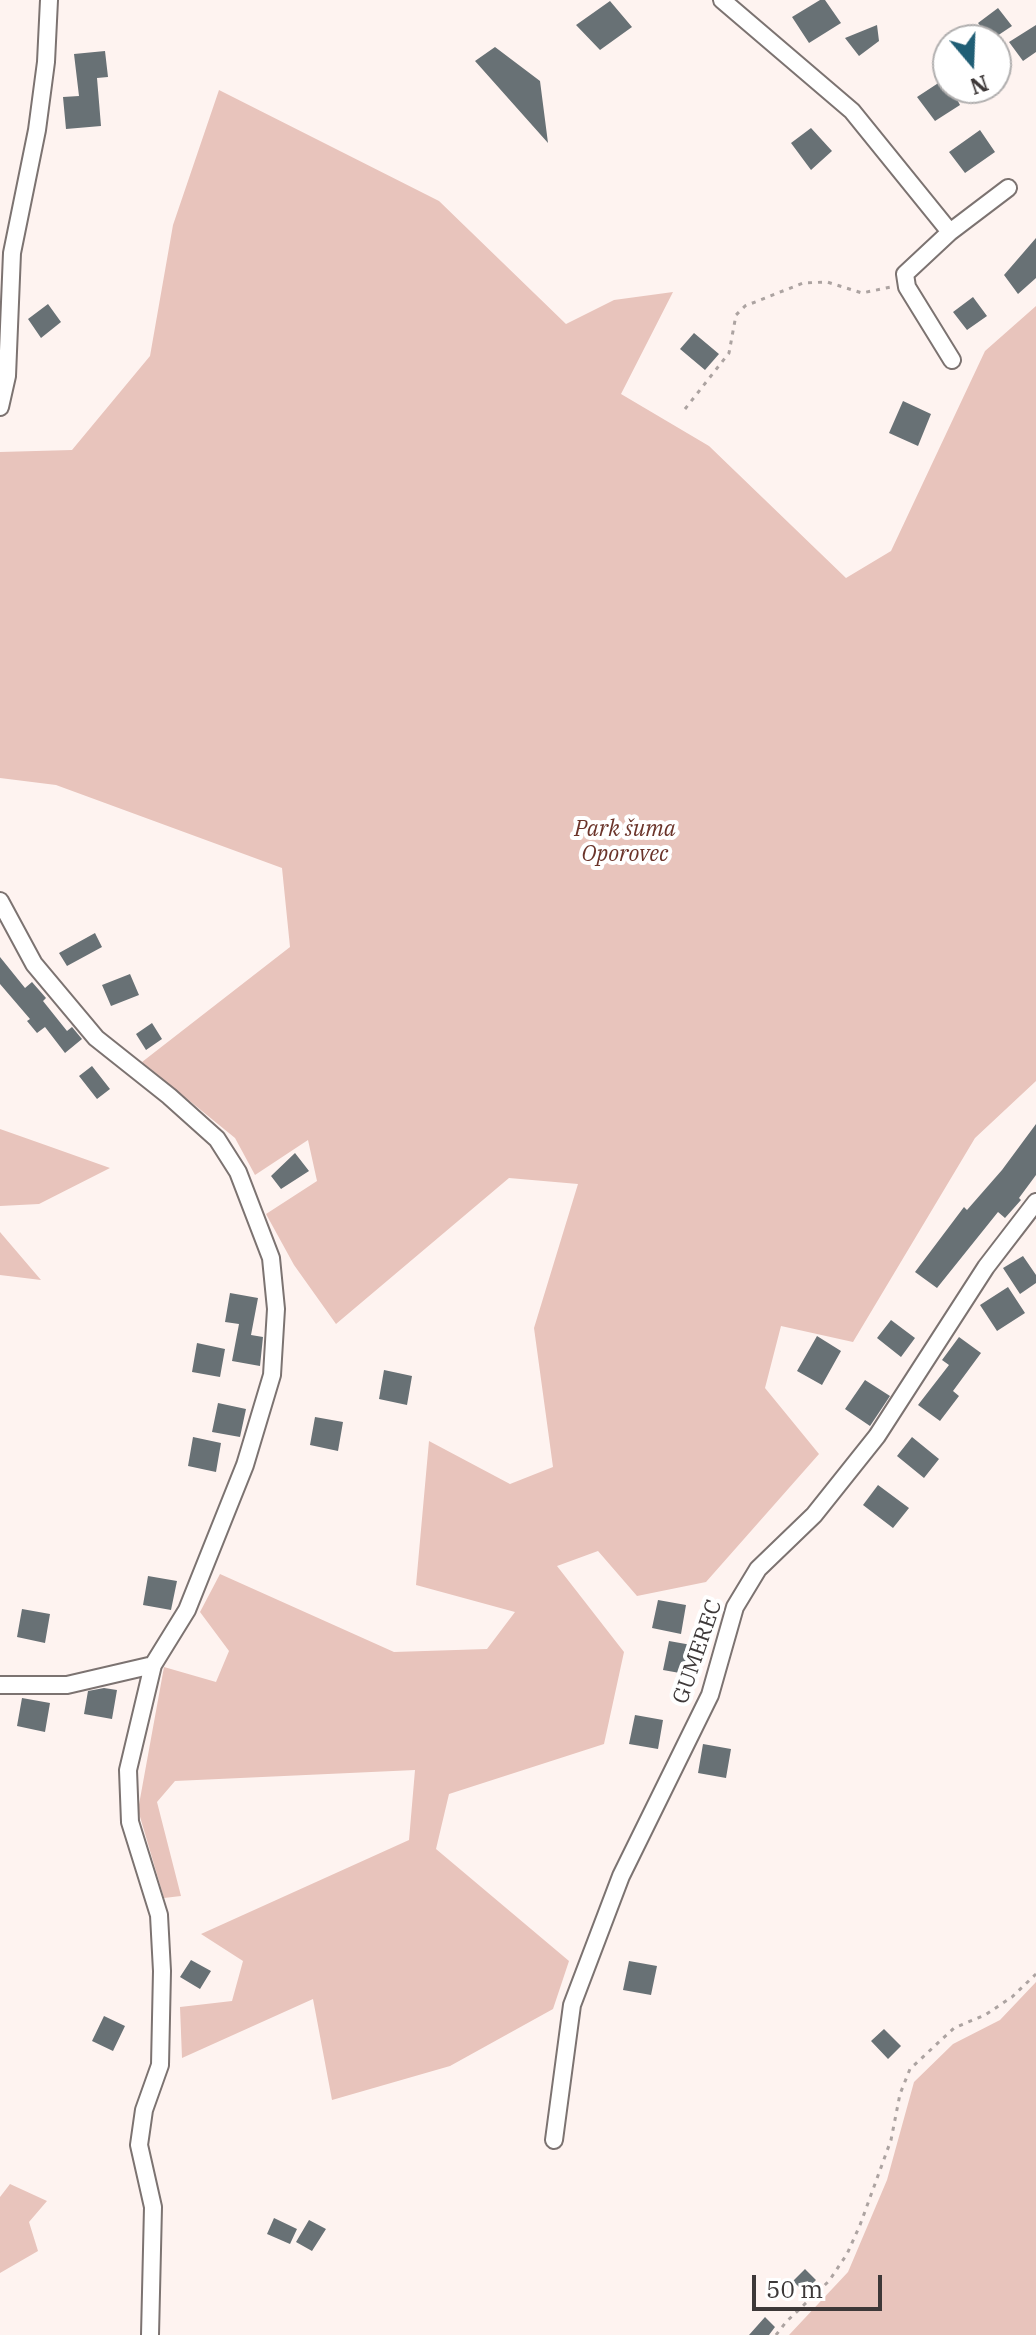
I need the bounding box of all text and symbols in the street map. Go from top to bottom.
north arrow [932,24,1012,104]
text: N [966,69,992,102]
park label: Park šuma Oporovec [574,817,676,868]
street label: GUMEREC [668,1596,728,1708]
scale bar [756,2259,886,2309]
text: 50 m [766,2273,823,2305]

